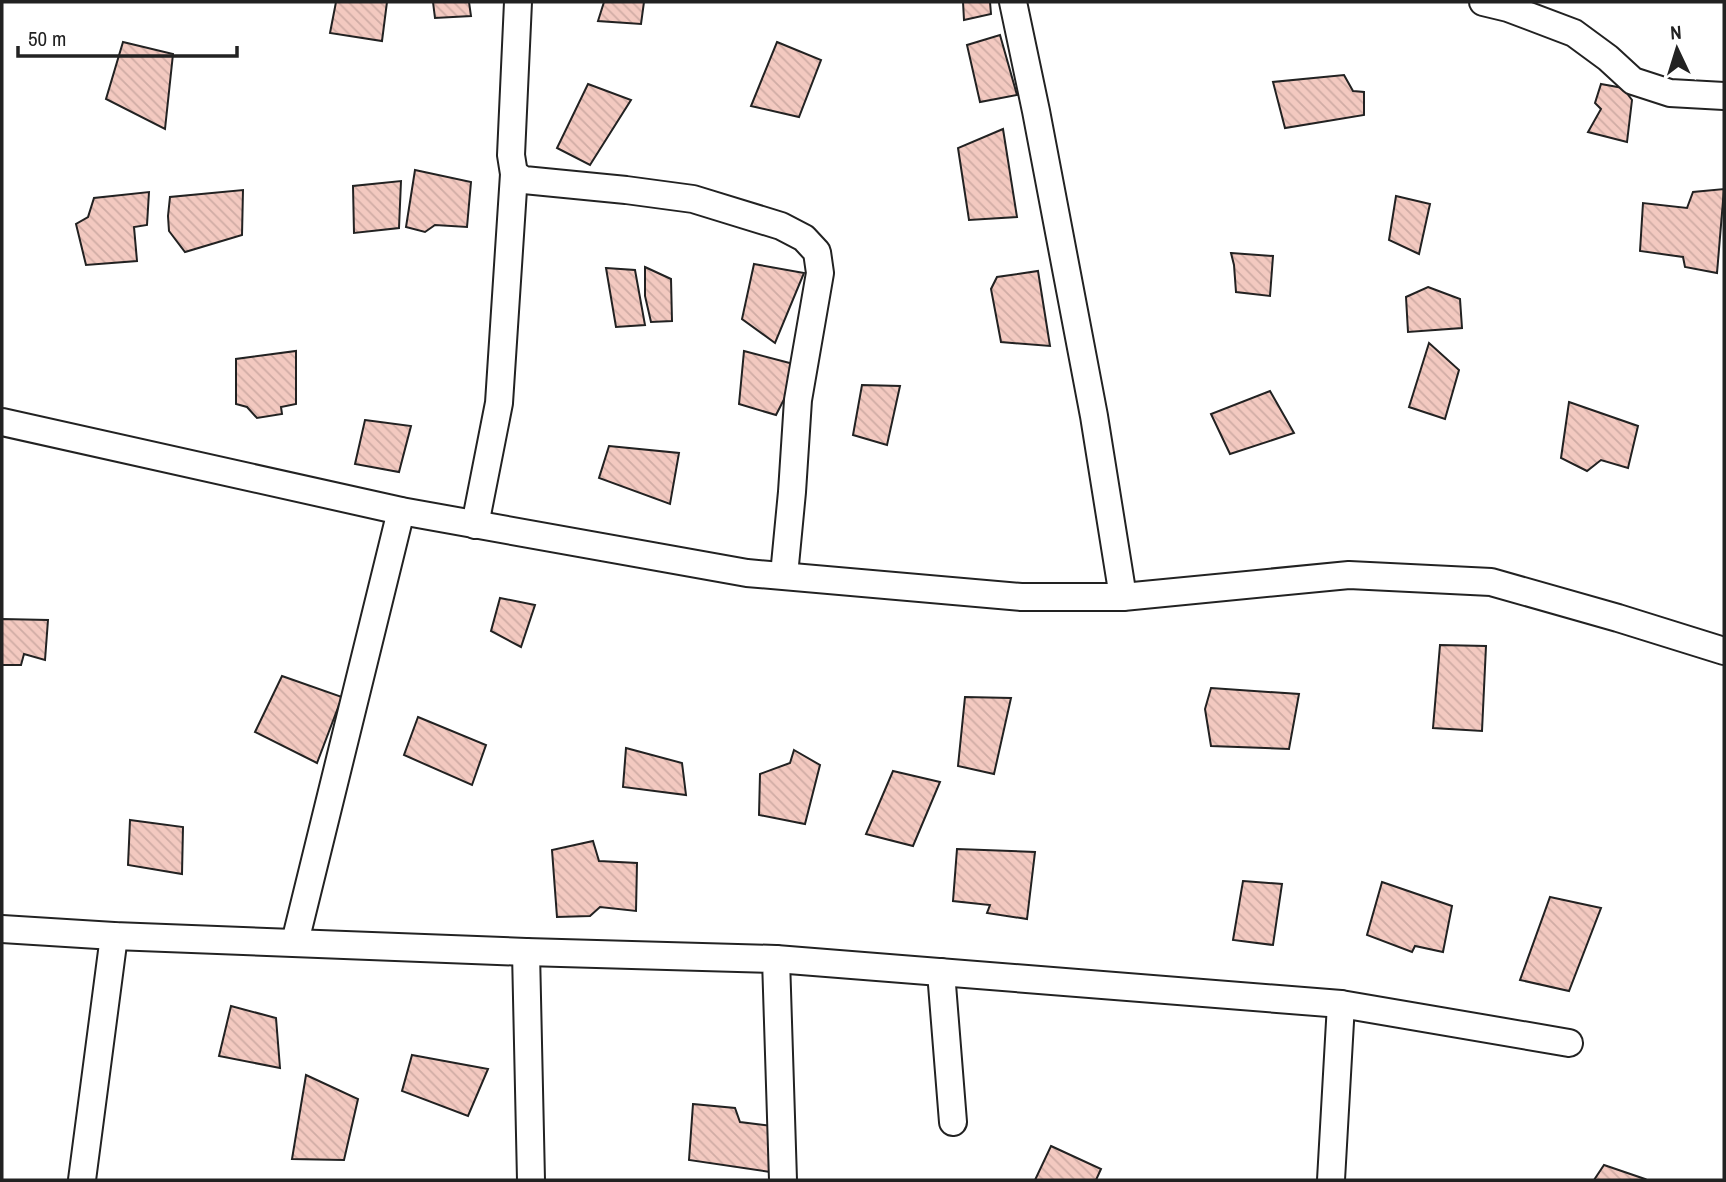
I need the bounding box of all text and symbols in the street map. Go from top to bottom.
scale bar [18,14,236,58]
north arrow [1642,14,1712,84]
text: N [1669,19,1682,45]
text: 50 m [28,24,66,53]

